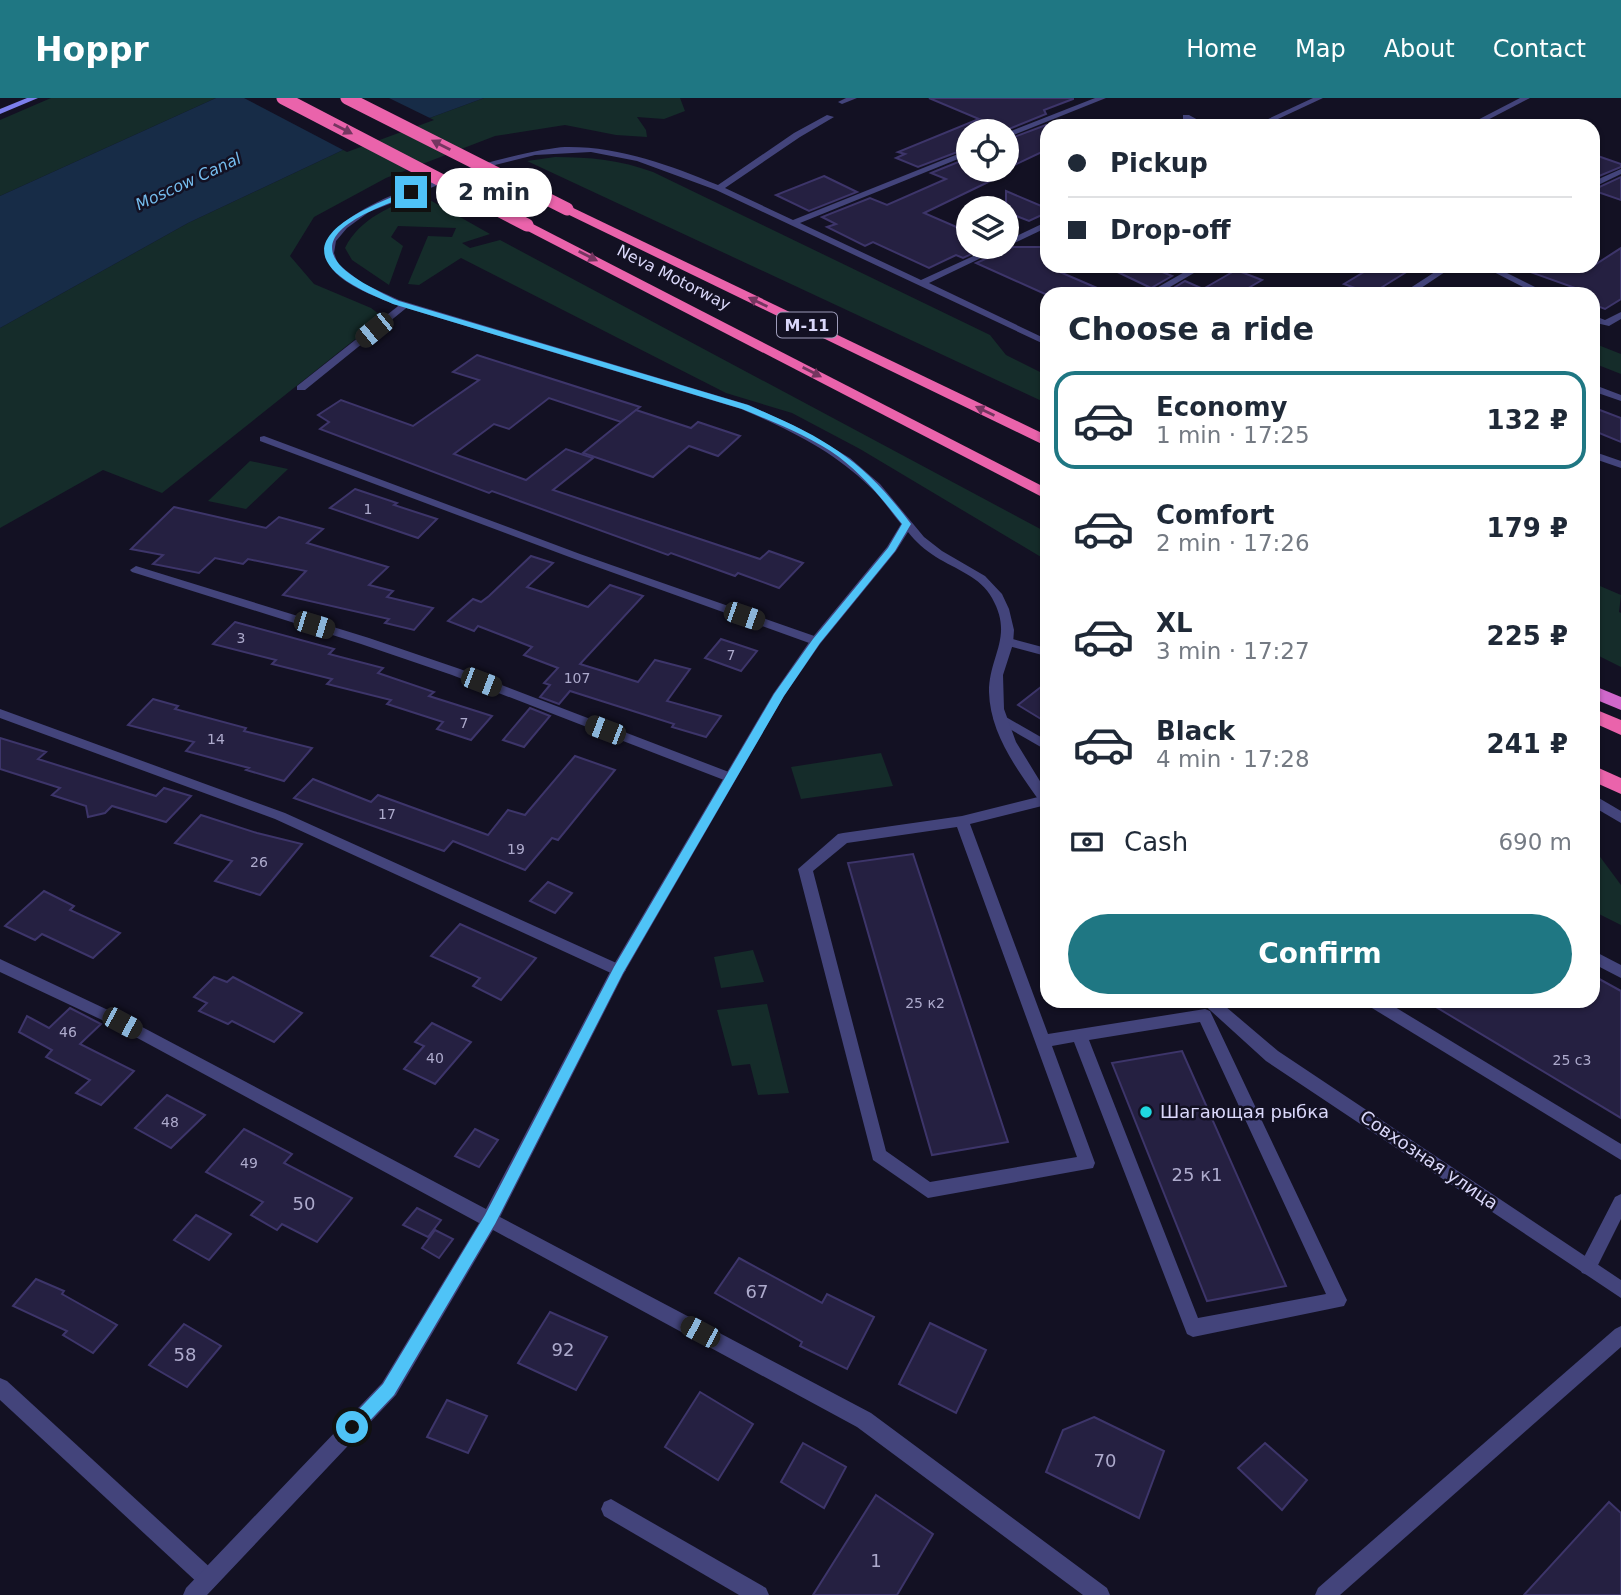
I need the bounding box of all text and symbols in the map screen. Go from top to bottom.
text: Hoppr [35,30,149,69]
text: Home [1186,35,1257,63]
text: Map [1295,35,1346,63]
text: About [1384,35,1455,63]
text: Contact [1493,35,1586,63]
map controls [956,119,1019,259]
button: locate [956,119,1019,182]
one-way arrow [333,124,353,135]
one-way arrow [431,140,451,151]
text: Pickup [1110,148,1208,178]
water label: Moscow Canal [133,149,244,214]
callout: 2 min [436,168,551,217]
route end [395,176,427,208]
text: 2 min [458,179,530,205]
button: layers [956,196,1019,259]
text: Drop-off [1110,215,1231,245]
street label: Neva Motorway [614,241,734,314]
one-way arrow [578,251,598,262]
one-way arrow [748,296,768,307]
car [352,309,397,351]
text: Choose a ride [1068,310,1314,348]
road number: М-11 [777,313,837,338]
one-way arrow [802,367,822,378]
icon: car [1072,389,1135,452]
text: Economy [1156,392,1287,422]
text: 132 ₽ [1487,405,1568,435]
one-way arrow [975,406,995,417]
text: 1 min · 17:25 [1156,422,1310,448]
icon: car [1072,497,1135,560]
text: Comfort [1156,500,1274,530]
house number: 1 [364,501,372,517]
text: 179 ₽ [1487,513,1568,543]
text: 2 min · 17:26 [1156,530,1310,556]
car [721,599,768,633]
icon: car [1072,605,1135,668]
text: XL [1156,608,1193,638]
car [291,609,338,641]
text: 225 ₽ [1487,621,1568,651]
house number: 3 [237,630,245,646]
text: 3 min · 17:27 [1156,638,1310,664]
house number: 7 [727,647,735,663]
car [458,665,505,699]
house number: 107 [564,670,590,686]
car [582,713,629,747]
icon: car [1072,713,1135,776]
house number: 7 [460,715,468,731]
text: Black [1156,716,1235,746]
text: 241 ₽ [1487,729,1568,759]
house number: 14 [207,731,225,747]
text: 4 min · 17:28 [1156,746,1310,772]
house number: 17 [378,806,396,822]
icon: cash [1068,823,1106,861]
text: Cash [1124,827,1188,857]
text: 690 m [1498,829,1572,855]
house number: 19 [507,841,525,857]
house number: 26 [250,854,268,870]
button: Confirm [1068,914,1572,994]
house number: 25 к2 [905,995,945,1011]
car [99,1004,146,1042]
house number: 46 [59,1024,77,1040]
house number: 40 [426,1050,444,1066]
house number: 25 с3 [1553,1052,1591,1068]
place label: Шагающая рыбка [1160,1101,1329,1122]
marker: Шагающая рыбка [1138,1104,1154,1120]
street label: Совхозная улица [1356,1106,1502,1214]
house number: 48 [161,1114,179,1130]
house number: 49 [240,1155,258,1171]
house number: 25 к1 [1172,1164,1222,1185]
house number: 50 [293,1193,315,1214]
house number: 67 [746,1281,768,1302]
car [677,1313,724,1351]
house number: 92 [552,1339,574,1360]
house number: 58 [174,1344,196,1365]
route start [336,1411,368,1443]
house number: 70 [1094,1450,1116,1471]
house number: 1 [870,1550,882,1571]

